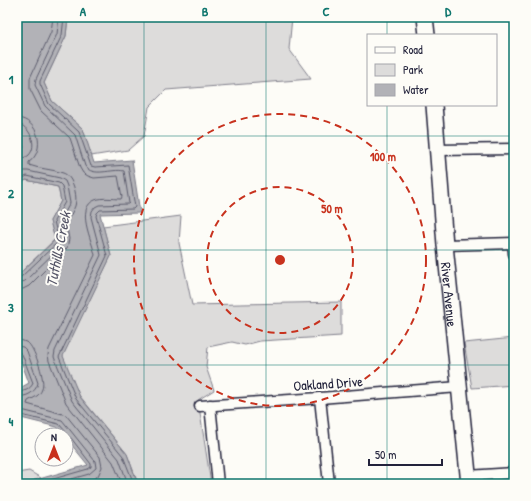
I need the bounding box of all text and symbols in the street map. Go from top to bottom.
text: A [80,2,87,20]
text: B [202,2,209,20]
text: C [322,2,330,20]
text: D [445,2,452,20]
legend [367,34,497,106]
text: Road [403,41,423,58]
text: Park [403,61,423,78]
text: 1 [9,70,14,88]
text: Water [403,81,429,98]
text: 100 m [370,148,396,165]
text: 2 [8,184,15,202]
text: 50 m [321,200,343,217]
water label: Tuthills Creek [40,208,76,288]
centre of rings [273,253,287,267]
street label: River Avenue [437,261,463,328]
text: 3 [8,298,14,316]
street label: Oakland Drive [293,371,364,395]
text: 4 [9,412,14,430]
north arrow [34,427,74,467]
text: N [51,430,57,444]
scale bar [369,441,442,467]
text: 50 m [375,446,396,463]

